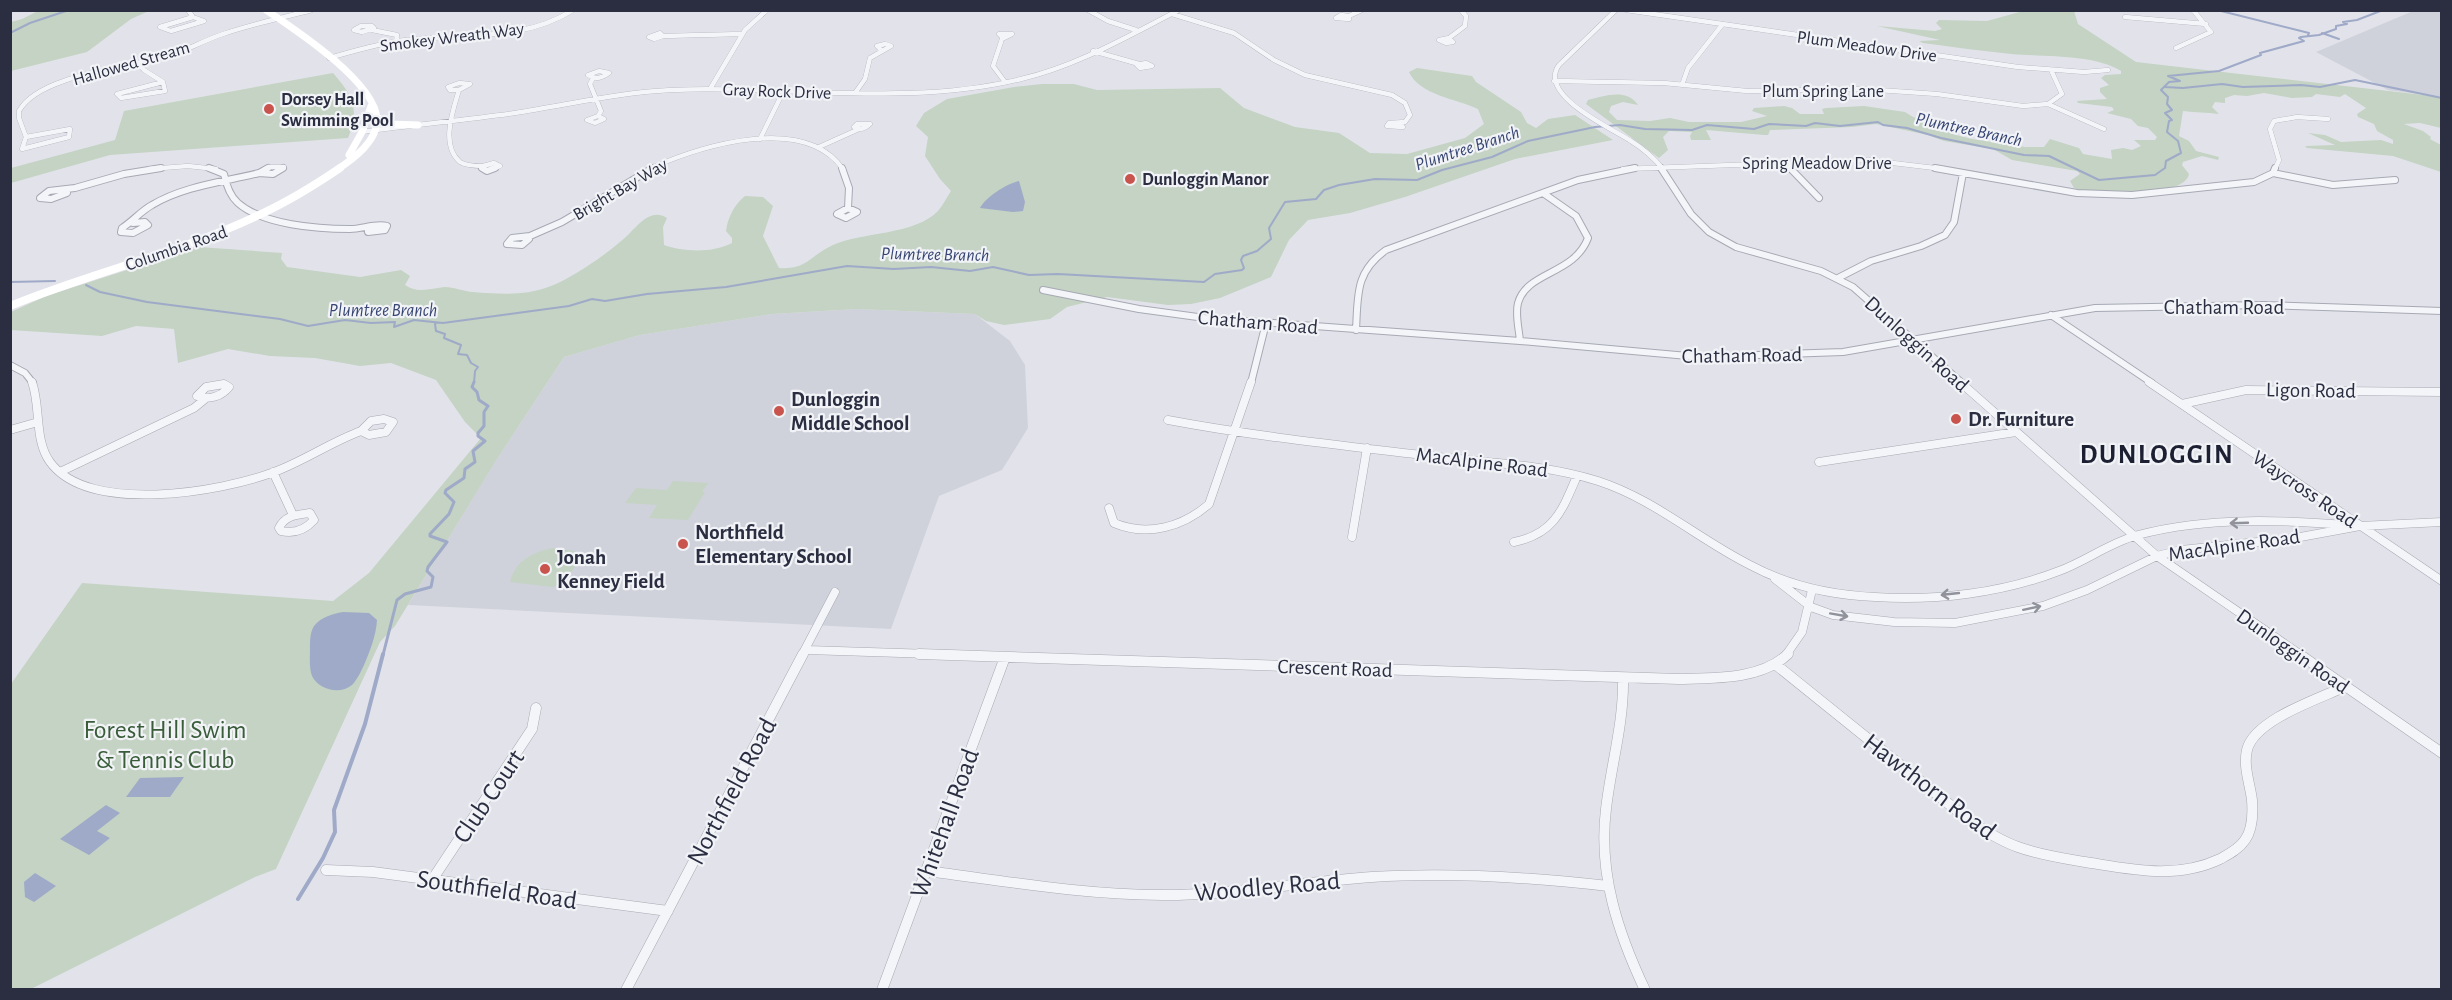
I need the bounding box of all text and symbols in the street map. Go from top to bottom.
street label: Smokey Wreath Way [379,20,525,56]
street label: Plum Meadow Drive [1796,28,1938,66]
street label: Hallowed Stream [71,39,192,89]
street label: Gray Rock Drive [722,81,832,103]
street label: Plum Spring Lane [1762,83,1884,101]
place label: Dorsey Hall Swimming Pool [281,91,394,130]
marker: Dorsey Hall Swimming Pool [262,102,276,116]
water label: Plumtree Branch [1914,110,2024,150]
water label: Plumtree Branch [1413,124,1522,174]
street label: Bright Bay Way [570,155,671,224]
street label: Spring Meadow Drive [1742,155,1892,173]
place label: Dunloggin Manor [1142,171,1269,189]
marker: Dunloggin Manor [1123,172,1137,186]
street label: Columbia Road [123,223,230,275]
water label: Plumtree Branch [881,245,989,265]
street label: Dunloggin Road [1861,292,1973,396]
street label: Chatham Road [2164,297,2284,318]
water label: Plumtree Branch [329,302,437,320]
street label: Chatham Road [1197,307,1319,338]
street label: Chatham Road [1681,344,1803,367]
street label: Ligon Road [2266,379,2356,402]
place label: Dunloggin Middle School [791,389,910,434]
marker: Dunloggin Middle School [772,404,786,418]
place label: Dr. Furniture [1968,409,2074,430]
marker: Dr. Furniture [1949,412,1963,426]
district label: DUNLOGGIN [2080,441,2234,468]
street label: MacAlpine Road [1415,444,1549,481]
street label: Waycross Road [2248,447,2361,532]
one-way arrow [2229,517,2249,529]
place label: Northfield Elementary School [695,522,852,567]
street label: MacAlpine Road [2167,526,2301,565]
marker: Northfield Elementary School [676,537,690,551]
place label: Jonah Kenney Field [557,547,665,592]
marker: Jonah Kenney Field [538,562,552,576]
one-way arrow [1941,589,1961,600]
one-way arrow [2023,602,2042,614]
street label: Dunloggin Road [2233,605,2353,698]
one-way arrow [1829,610,1849,621]
street label: Crescent Road [1277,656,1393,681]
street label: Northfield Road [682,714,781,869]
park label: Forest Hill Swim & Tennis Club [84,717,247,773]
street label: Hawthorn Road [1858,729,2001,845]
street label: Club Court [448,745,529,848]
street label: Whitehall Road [906,745,984,902]
street label: Southfield Road [415,866,579,914]
street label: Woodley Road [1193,868,1341,906]

